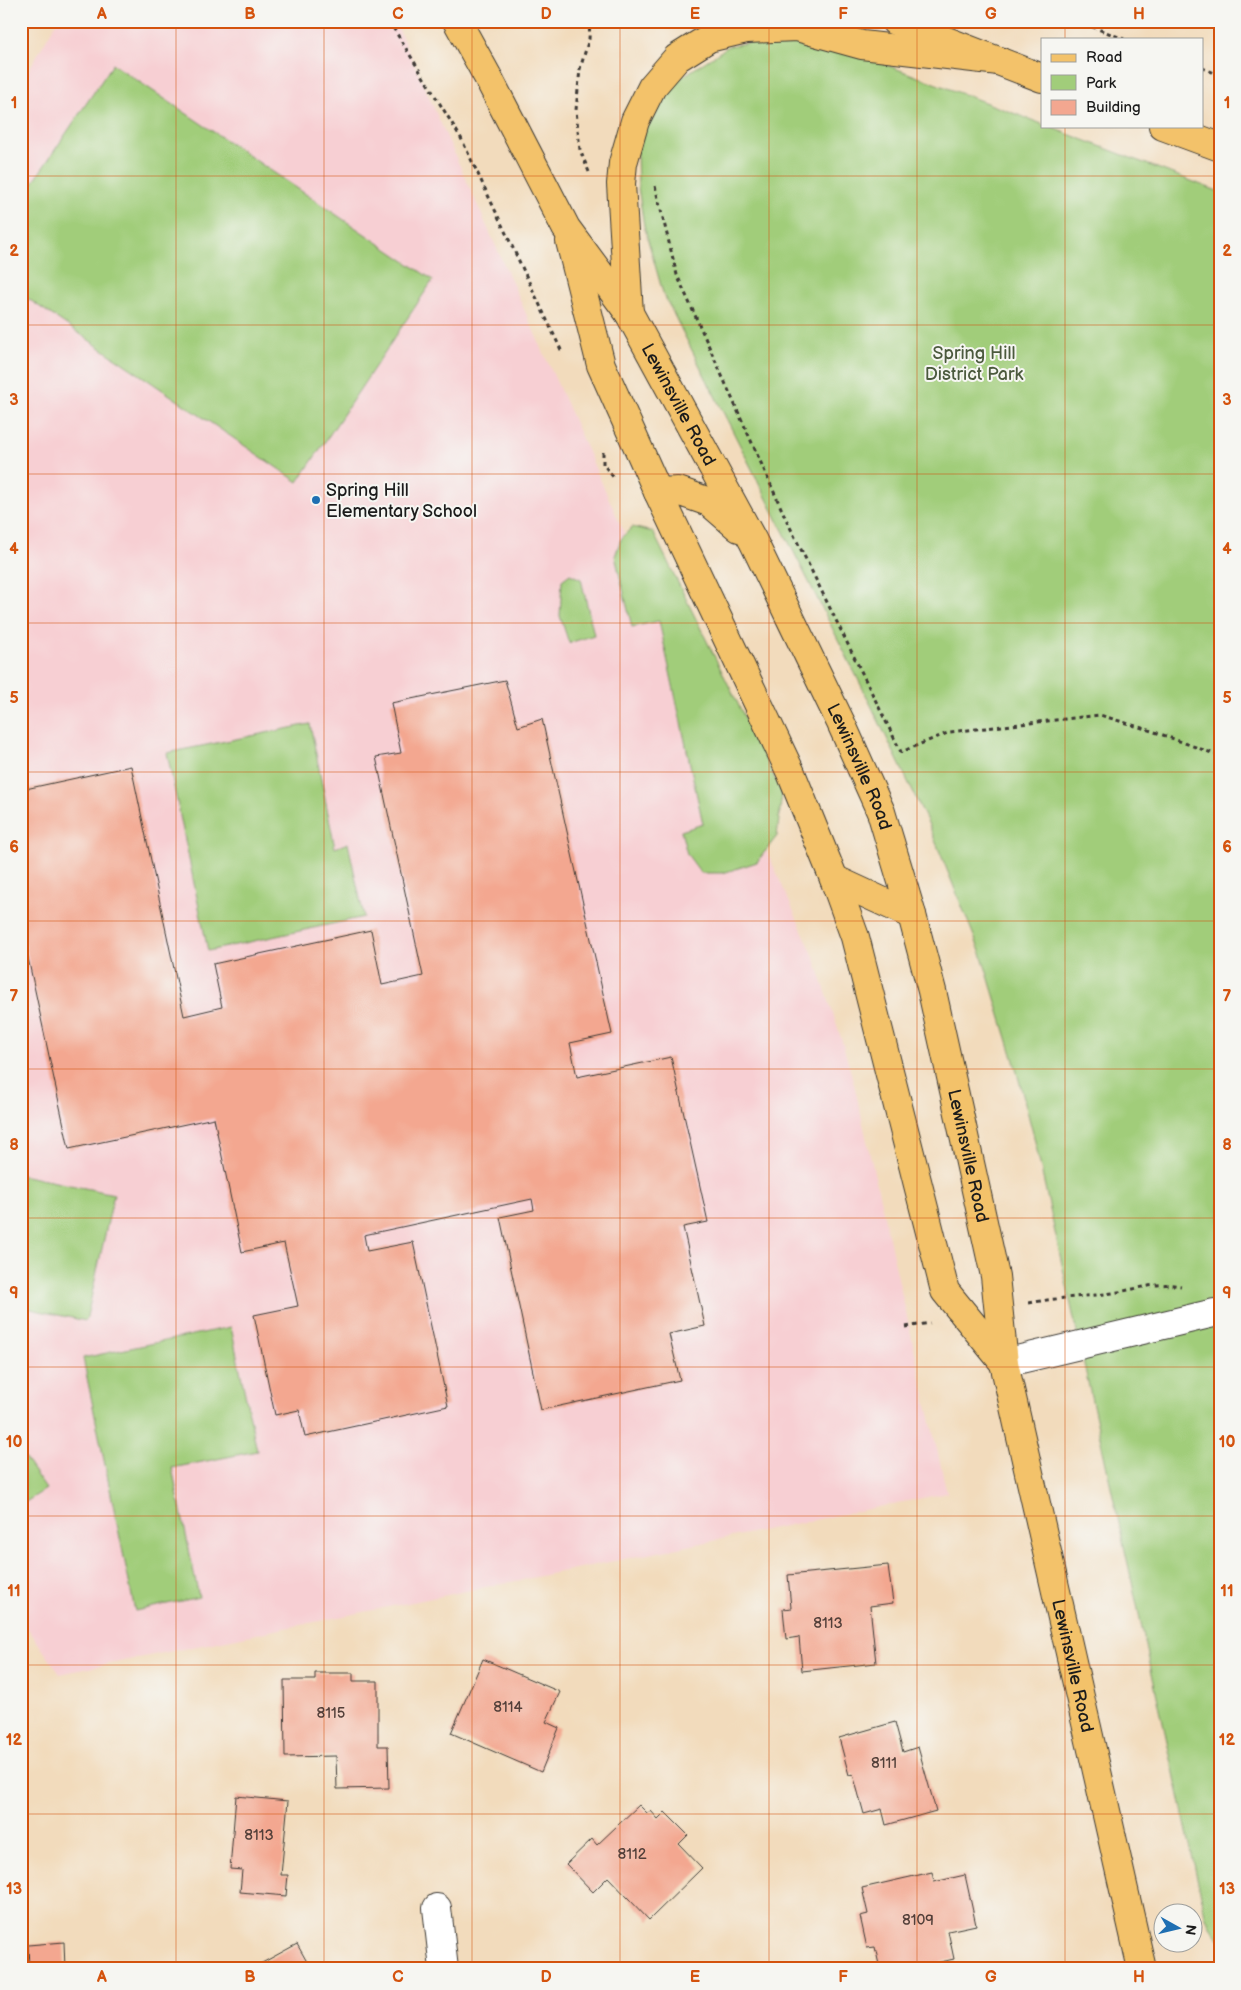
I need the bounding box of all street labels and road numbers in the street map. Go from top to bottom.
street label: Lewinsville Road [637,340,720,469]
street label: Lewinsville Road [822,700,896,832]
street label: Lewinsville Road [943,1087,993,1224]
street label: Lewinsville Road [1047,1597,1098,1734]

